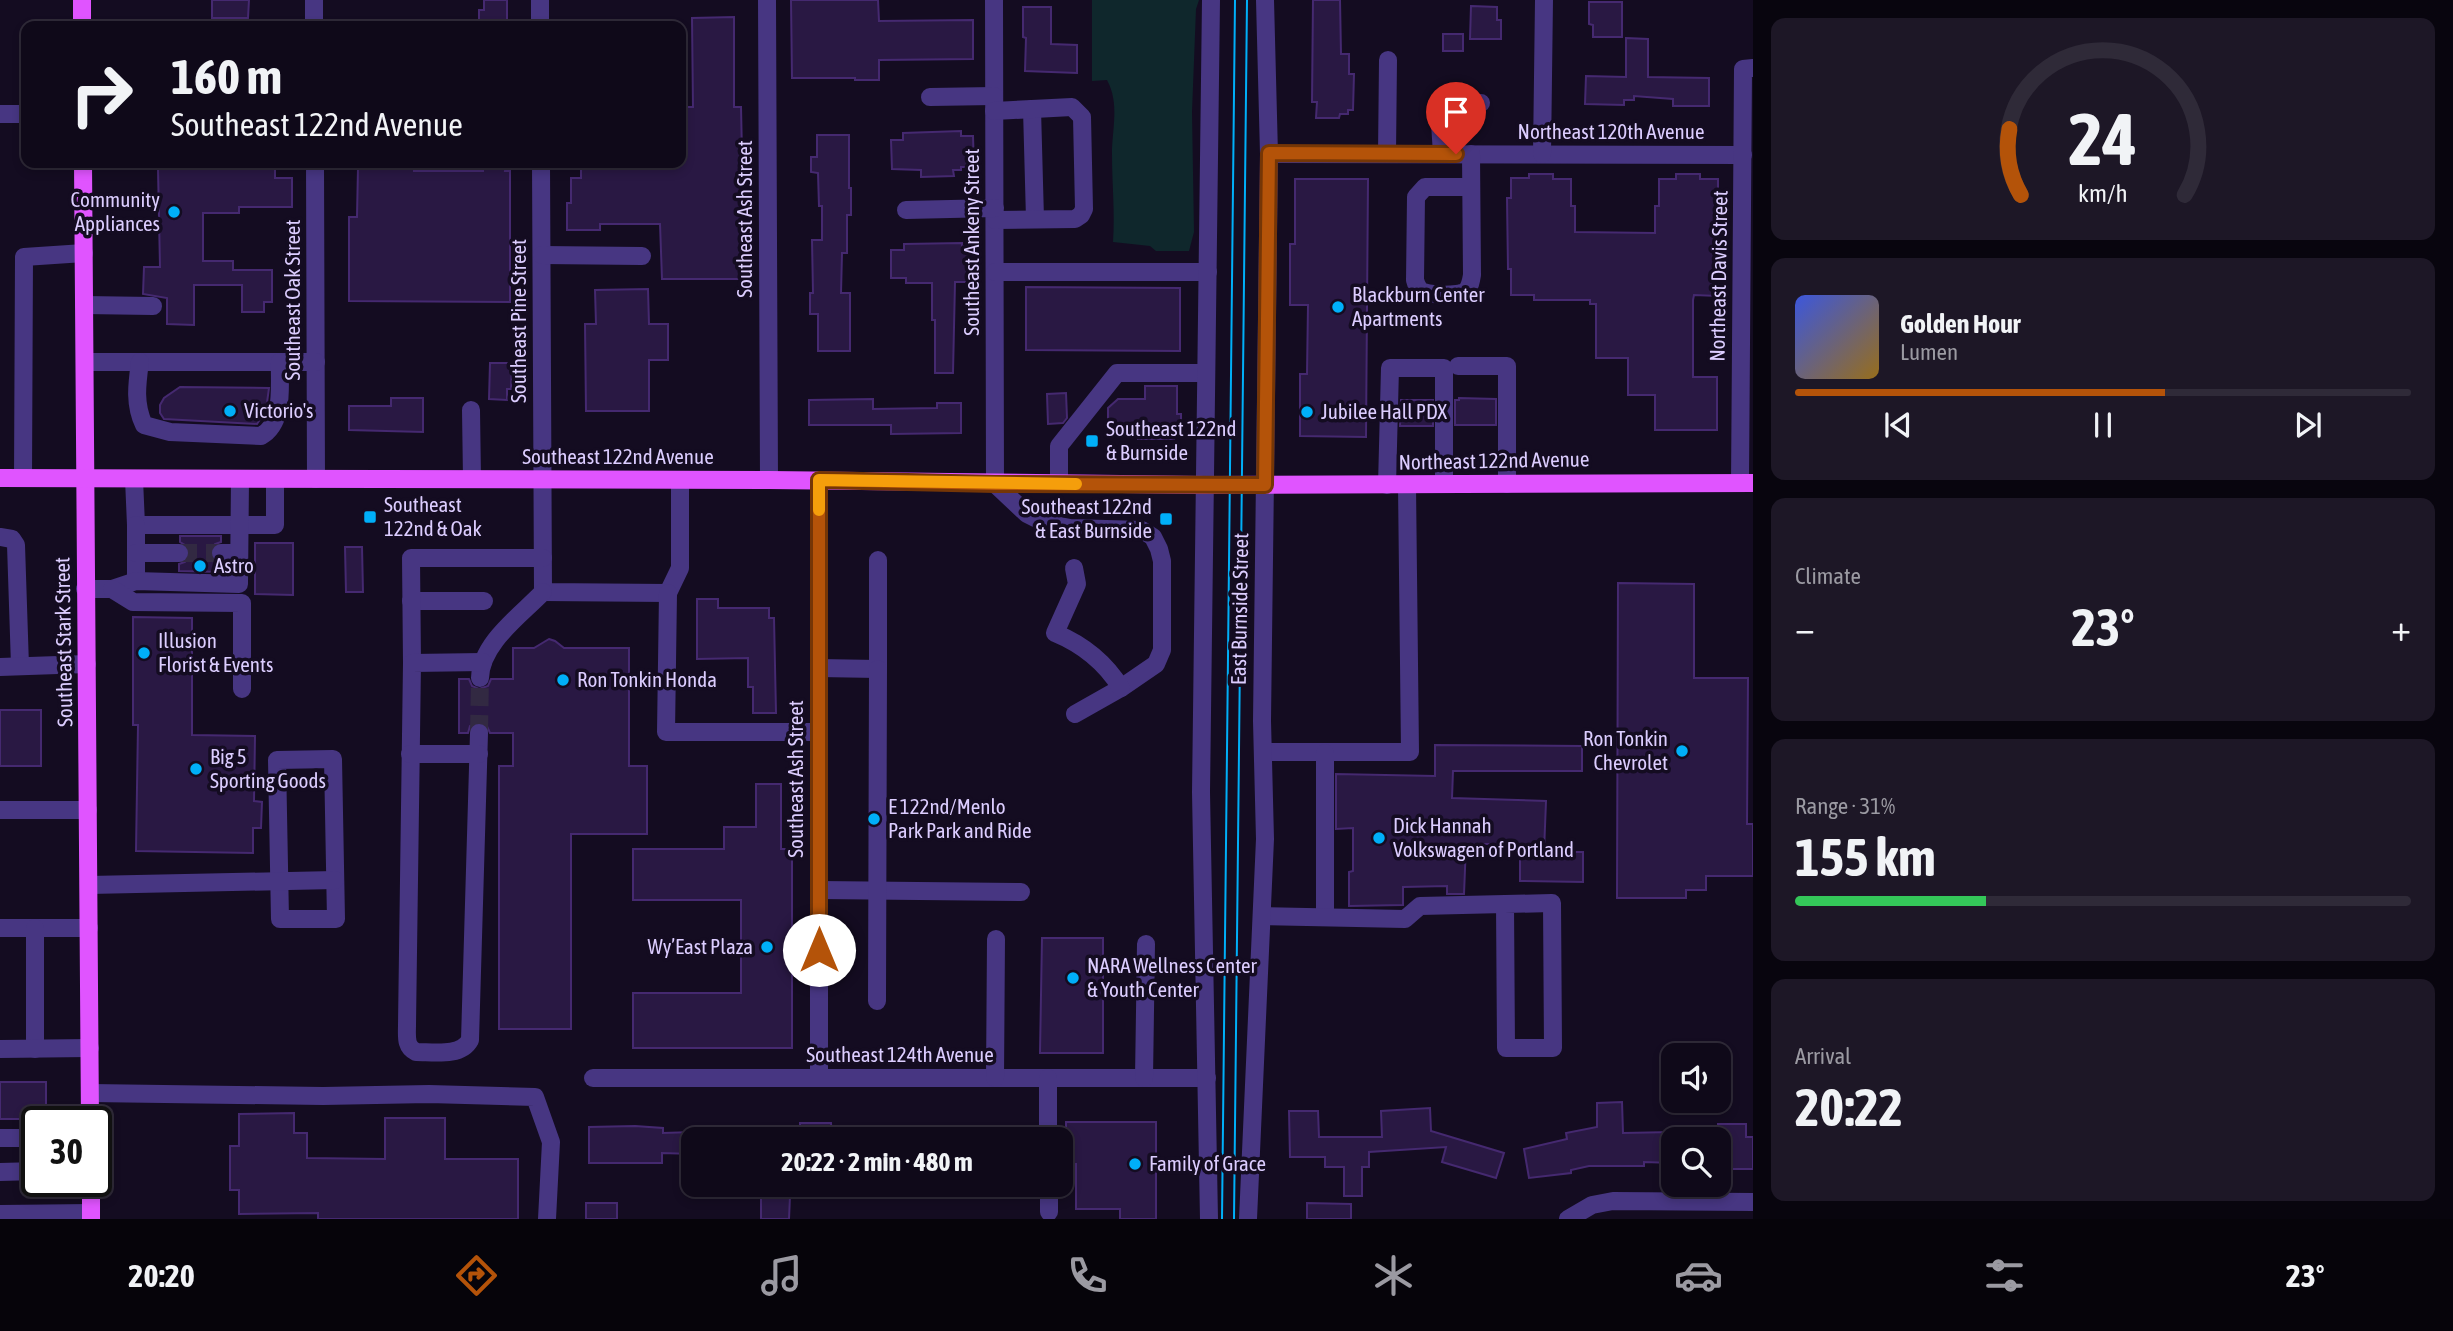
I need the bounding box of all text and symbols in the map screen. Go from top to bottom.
text: 160 m [171,48,282,104]
icon: right [56,49,147,140]
pin [1426,82,1486,154]
icon: arrive [1437,93,1475,131]
text: 24 [2069,97,2137,180]
text: Southeast 122nd Avenue [171,106,463,143]
street label: Northeast 120th Avenue [1518,119,1704,143]
street label: Southeast Ash Street [732,140,756,298]
street label: Southeast Ankeny Street [959,148,983,336]
text: km/h [2078,179,2128,207]
place label: Community Appliances [71,187,160,235]
street label: Northeast Davis Street [1705,190,1731,362]
marker: Community Appliances [166,204,182,220]
street label: Southeast Oak Street [280,220,304,380]
street label: Southeast Pine Street [506,239,530,403]
place label: Blackburn Center Apartments [1352,282,1485,330]
marker: Blackburn Center Apartments [1330,299,1346,315]
text: Golden Hour [1900,309,2020,339]
text: Lumen [1900,339,1958,365]
place label: Victorio's [244,398,314,422]
place label: Jubilee Hall PDX [1321,399,1448,423]
marker: Victorio's [222,403,238,419]
marker: Jubilee Hall PDX [1299,404,1315,420]
icon: previous [1879,406,1917,444]
icon: pause [2084,406,2122,444]
icon: next [2289,406,2327,444]
place label: Southeast 122nd & Burnside [1106,416,1236,464]
marker: Southeast 122nd & Burnside [1084,433,1100,449]
street label: Southeast 122nd Avenue [522,444,714,468]
street label: Northeast 122nd Avenue [1398,446,1590,474]
place label: Southeast 122nd & Oak [384,492,482,540]
place label: Southeast 122nd & East Burnside [1022,494,1152,542]
marker: Southeast 122nd & Oak [362,509,378,525]
marker: Southeast 122nd & East Burnside [1158,511,1174,527]
street label: East Burnside Street [1226,533,1252,685]
place label: Astro [214,553,254,577]
street label: Southeast Stark Street [50,557,76,727]
marker: Astro [192,558,208,574]
text: Climate [1795,563,1861,589]
text: 23° [2071,597,2135,657]
text: − [1795,606,1815,649]
text: + [2391,606,2411,649]
place label: Illusion Florist & Events [158,628,273,676]
marker: Illusion Florist & Events [136,645,152,661]
place label: Ron Tonkin Honda [577,667,717,691]
marker: Ron Tonkin Honda [555,672,571,688]
street label: Southeast Ash Street [783,700,807,858]
place label: Ron Tonkin Chevrolet [1583,726,1668,774]
marker: Ron Tonkin Chevrolet [1674,743,1690,759]
place label: Big 5 Sporting Goods [210,744,326,792]
marker: Big 5 Sporting Goods [188,761,204,777]
text: Range · 31% [1795,793,1895,819]
place label: E 122nd/Menlo Park Park and Ride [888,794,1032,842]
marker: E 122nd/Menlo Park Park and Ride [866,811,882,827]
place label: Dick Hannah Volkswagen of Portland [1393,813,1574,861]
text: 155 km [1795,827,1936,887]
marker: Dick Hannah Volkswagen of Portland [1371,830,1387,846]
position arrow [782,913,856,987]
place label: Wy’East Plaza [648,934,753,958]
marker: Wy’East Plaza [759,939,775,955]
place label: NARA Wellness Center & Youth Center [1087,953,1258,1001]
marker: NARA Wellness Center & Youth Center [1065,970,1081,986]
street label: Southeast 124th Avenue [806,1042,994,1066]
map controls [1661,1043,1731,1197]
button: sound [1661,1043,1731,1113]
text: Arrival [1795,1043,1851,1069]
text: 20:22 [1795,1077,1903,1137]
speed limit sign: 30 [21,1106,112,1197]
button: search [1661,1127,1731,1197]
text: 20:22 · 2 min · 480 m [781,1147,973,1177]
place label: Family of Grace [1149,1151,1266,1175]
marker: Family of Grace [1127,1156,1143,1172]
icon: directions [452,1251,501,1300]
icon: music [757,1251,806,1300]
icon: phone [1063,1251,1112,1300]
icon: climate [1369,1251,1418,1300]
icon: car [1674,1251,1723,1300]
icon: filters [1980,1251,2029,1300]
text: 20:20 [128,1257,195,1294]
text: 23° [2286,1257,2325,1294]

